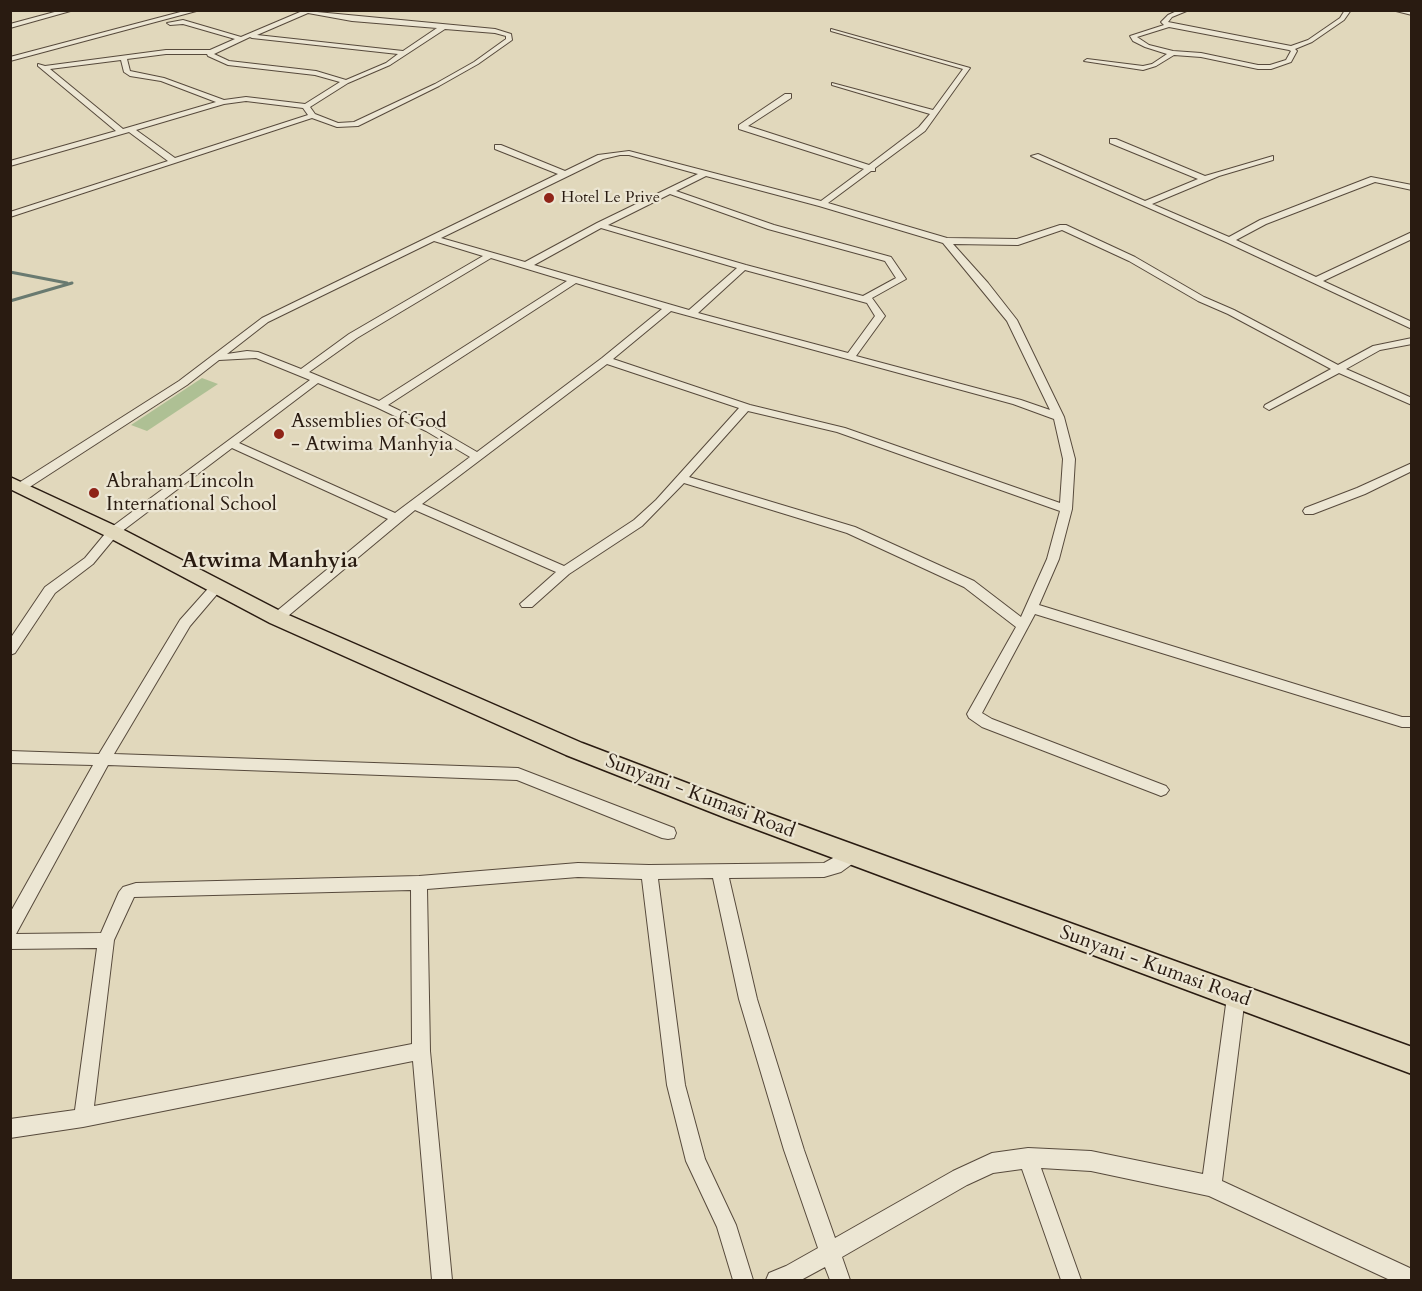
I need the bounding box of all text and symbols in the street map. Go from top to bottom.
place label: Hotel Le Prive [561,188,660,208]
marker: Hotel Le Prive [542,191,556,205]
place label: Assemblies of God - Atwima Manhyia [291,410,453,457]
marker: Assemblies of God - Atwima Manhyia [272,427,286,441]
place label: Abraham Lincoln International School [106,470,277,517]
marker: Abraham Lincoln International School [87,486,101,500]
district label: Atwima Manhyia [182,549,358,575]
street label: Sunyani - Kumasi Road [602,750,798,844]
street label: Sunyani - Kumasi Road [1056,921,1254,1013]

